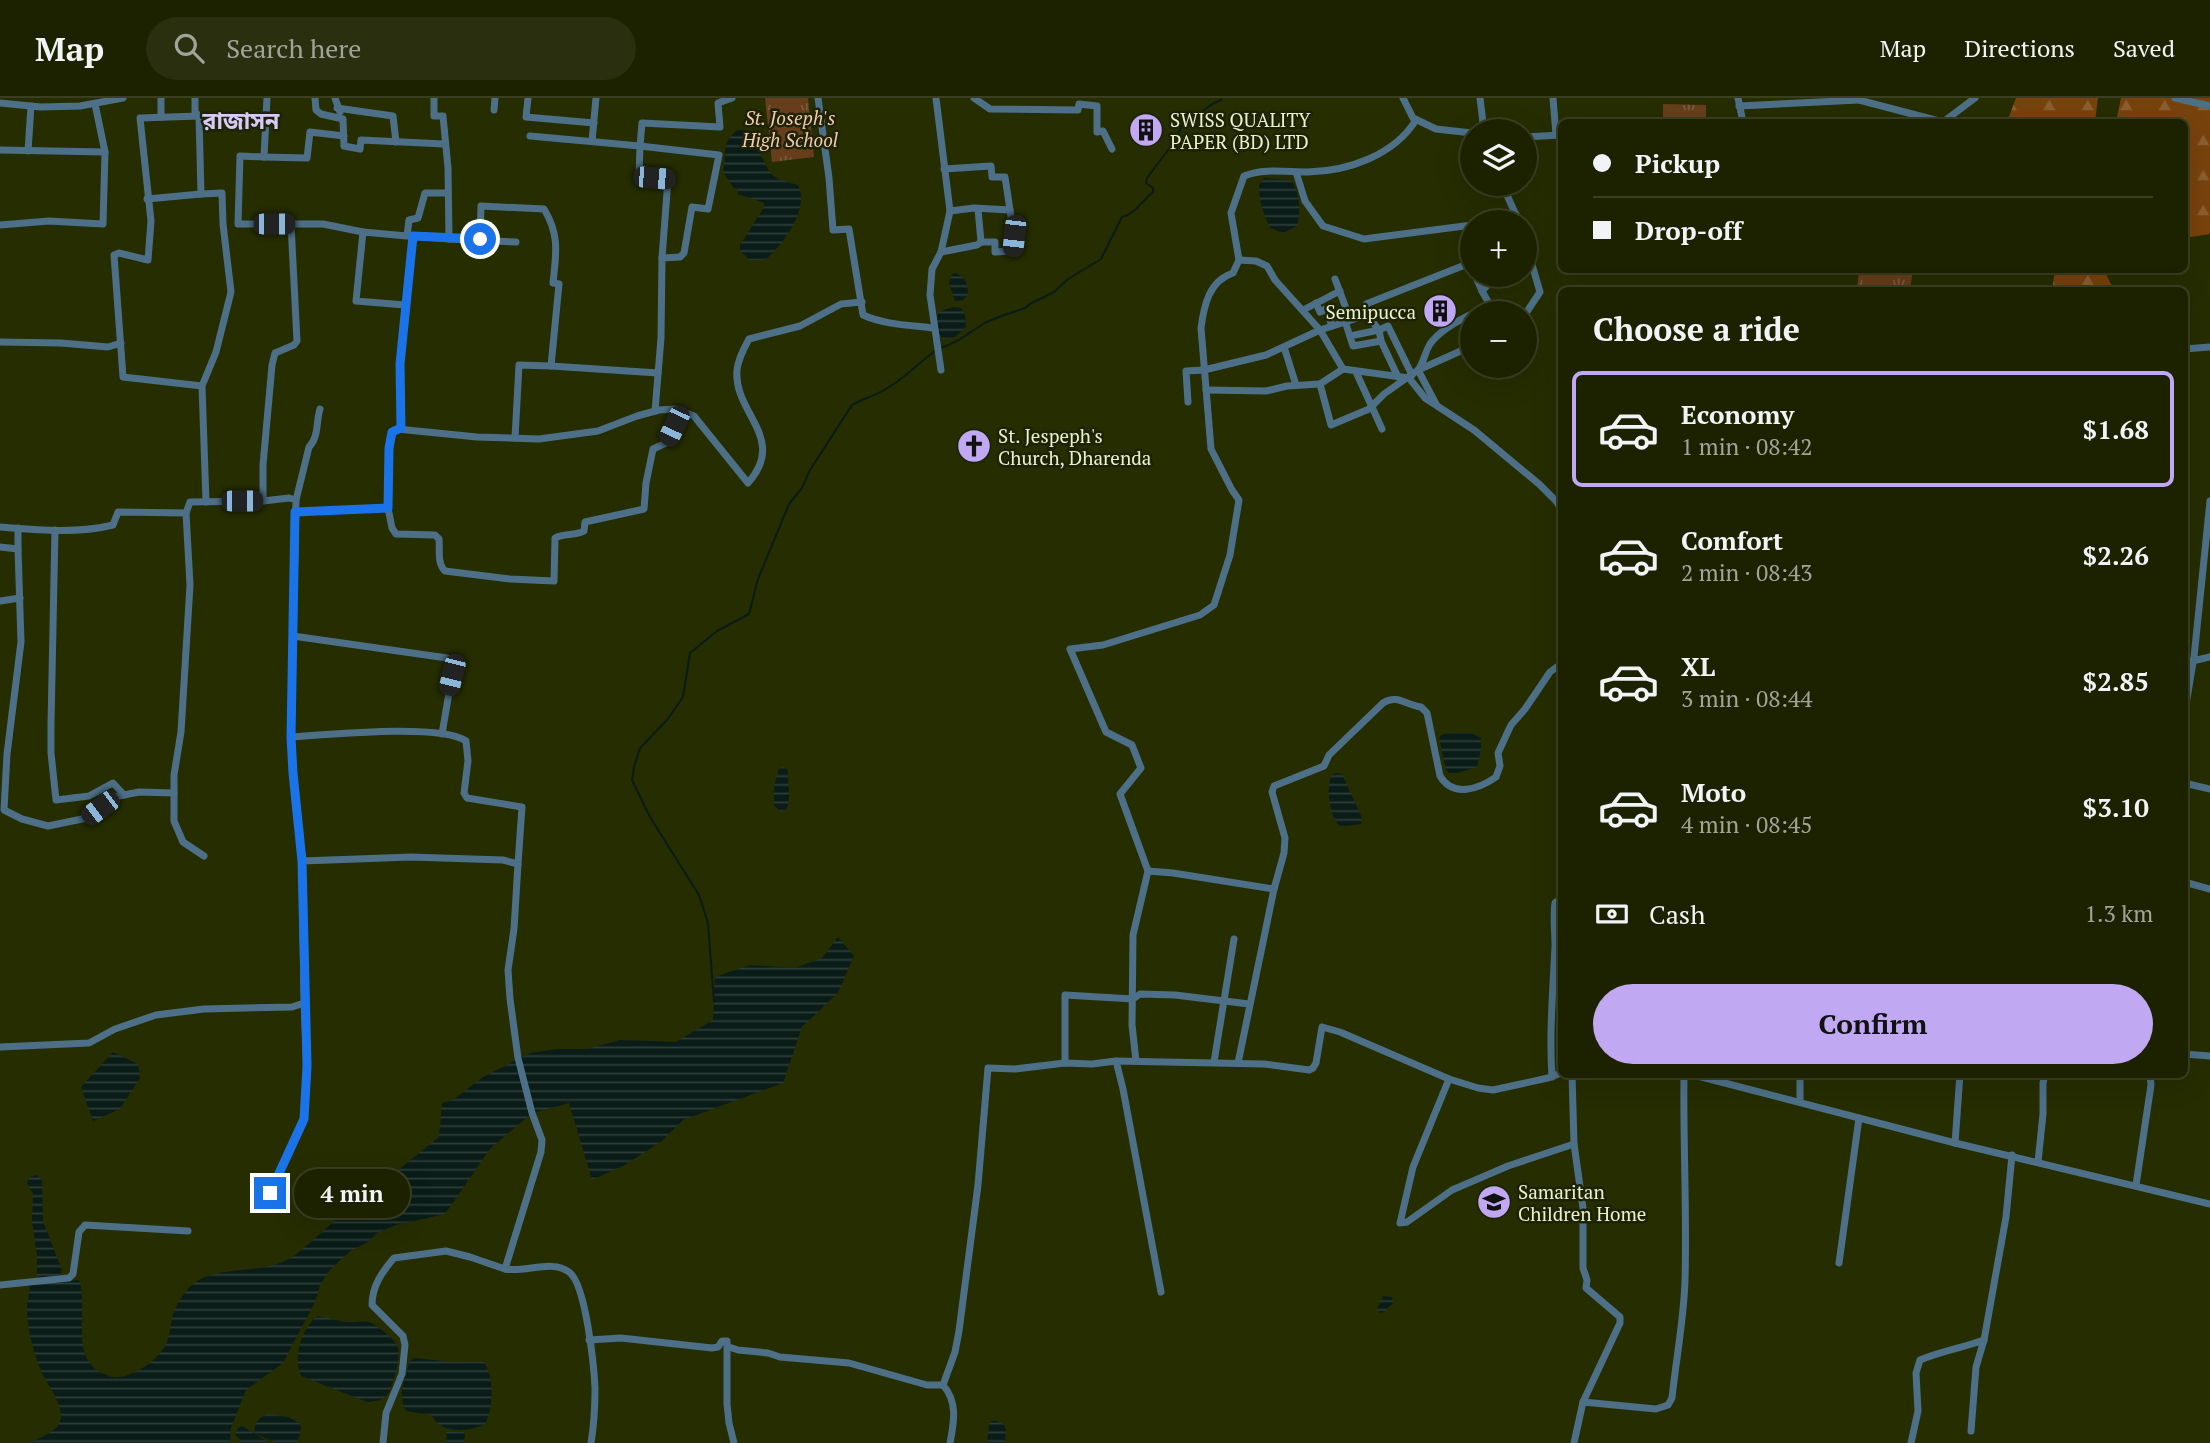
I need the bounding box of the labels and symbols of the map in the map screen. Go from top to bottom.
district label: রাজাসন [202,105,280,136]
park label: St. Joseph's High School [741,105,839,152]
place label: SWISS QUALITY PAPER (BD) LTD [1170,107,1311,154]
building icon: SWISS QUALITY PAPER (BD) LTD [1127,111,1165,149]
car [633,166,676,190]
car [254,214,296,235]
car [1002,214,1027,258]
route start [464,223,496,255]
building icon: Semipucca [1421,292,1459,330]
place label: Semipucca [1326,299,1416,324]
car [656,403,693,449]
place label: St. Jespeph's Church, Dharenda [998,423,1152,470]
church icon: St. Jespeph's Church, Dharenda [955,427,993,465]
car [222,491,264,512]
car [437,652,468,698]
car [77,787,124,829]
callout: 4 min [294,1168,410,1218]
route end [254,1177,286,1209]
place label: Samaritan Children Home [1518,1179,1646,1226]
school or university icon: Samaritan Children Home [1475,1183,1513,1221]

